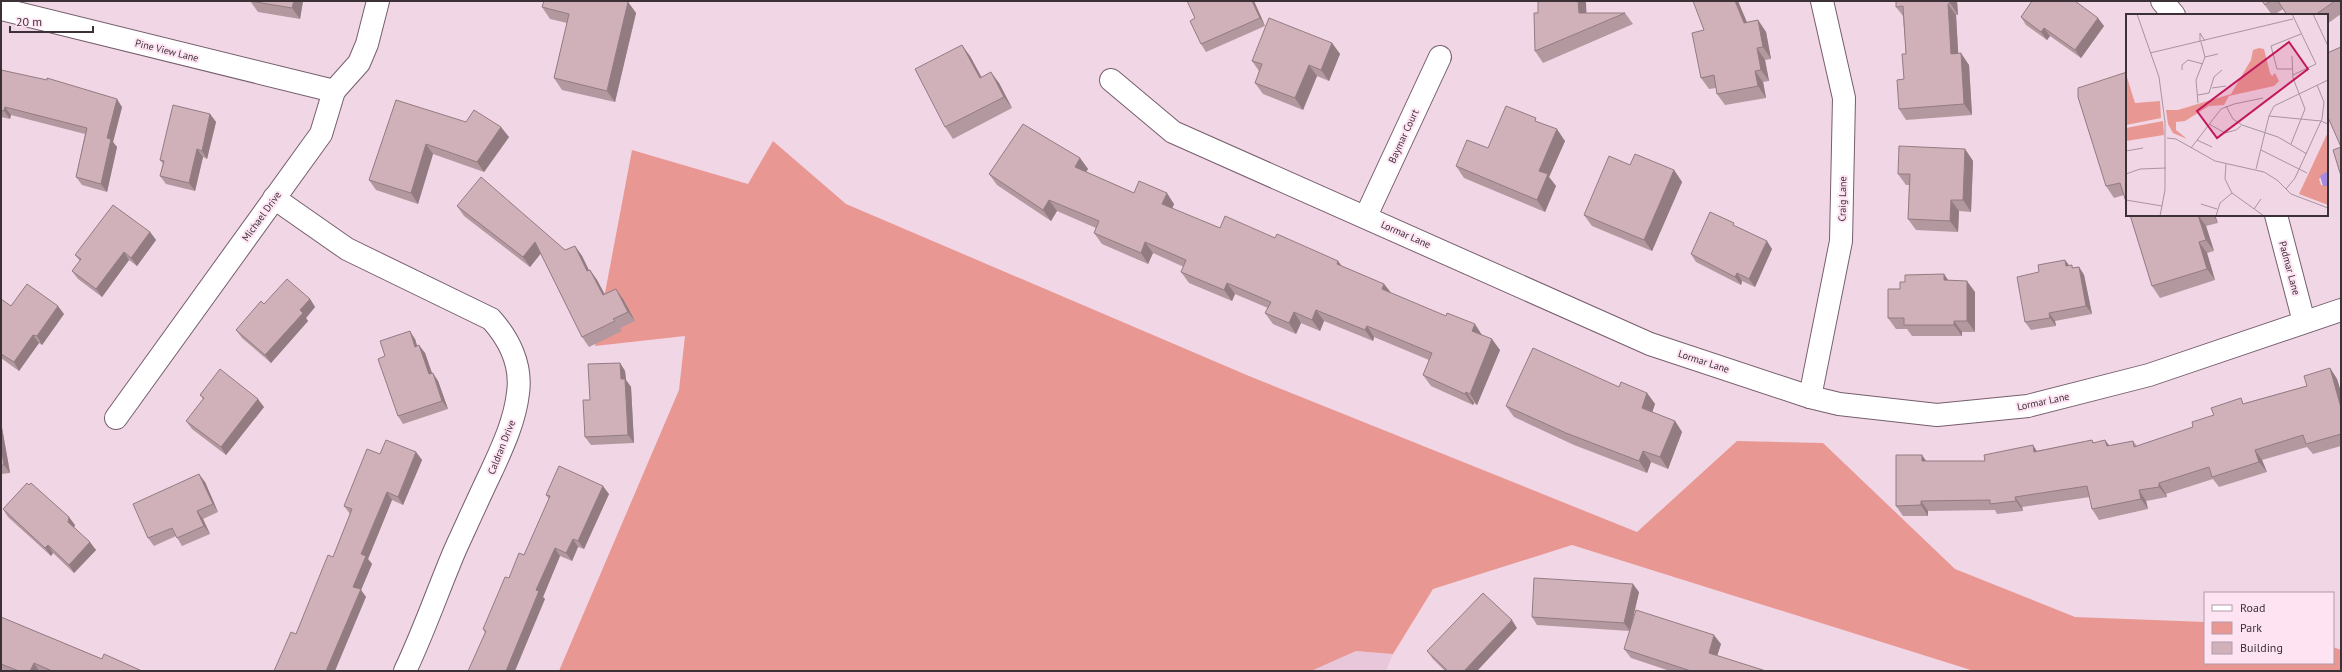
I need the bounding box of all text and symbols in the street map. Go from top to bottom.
scale bar [10,8,93,34]
text: 20 m [16,14,42,29]
inset map [2126,14,2328,216]
street label: Pine View Lane [134,36,200,65]
street label: Baymar Court [1385,107,1422,165]
street label: Craig Lane [1836,176,1849,222]
street label: Michael Drive [239,189,284,244]
street label: Lormar Lane [1379,218,1433,251]
street label: Padmar Lane [2276,240,2303,296]
street label: Lormar Lane [1677,347,1731,376]
street label: Lormar Lane [2016,390,2070,413]
street label: Caldran Drive [485,418,518,476]
legend [2204,592,2334,664]
text: Road [2240,600,2265,615]
text: Park [2240,620,2262,635]
text: Building [2240,640,2283,655]

